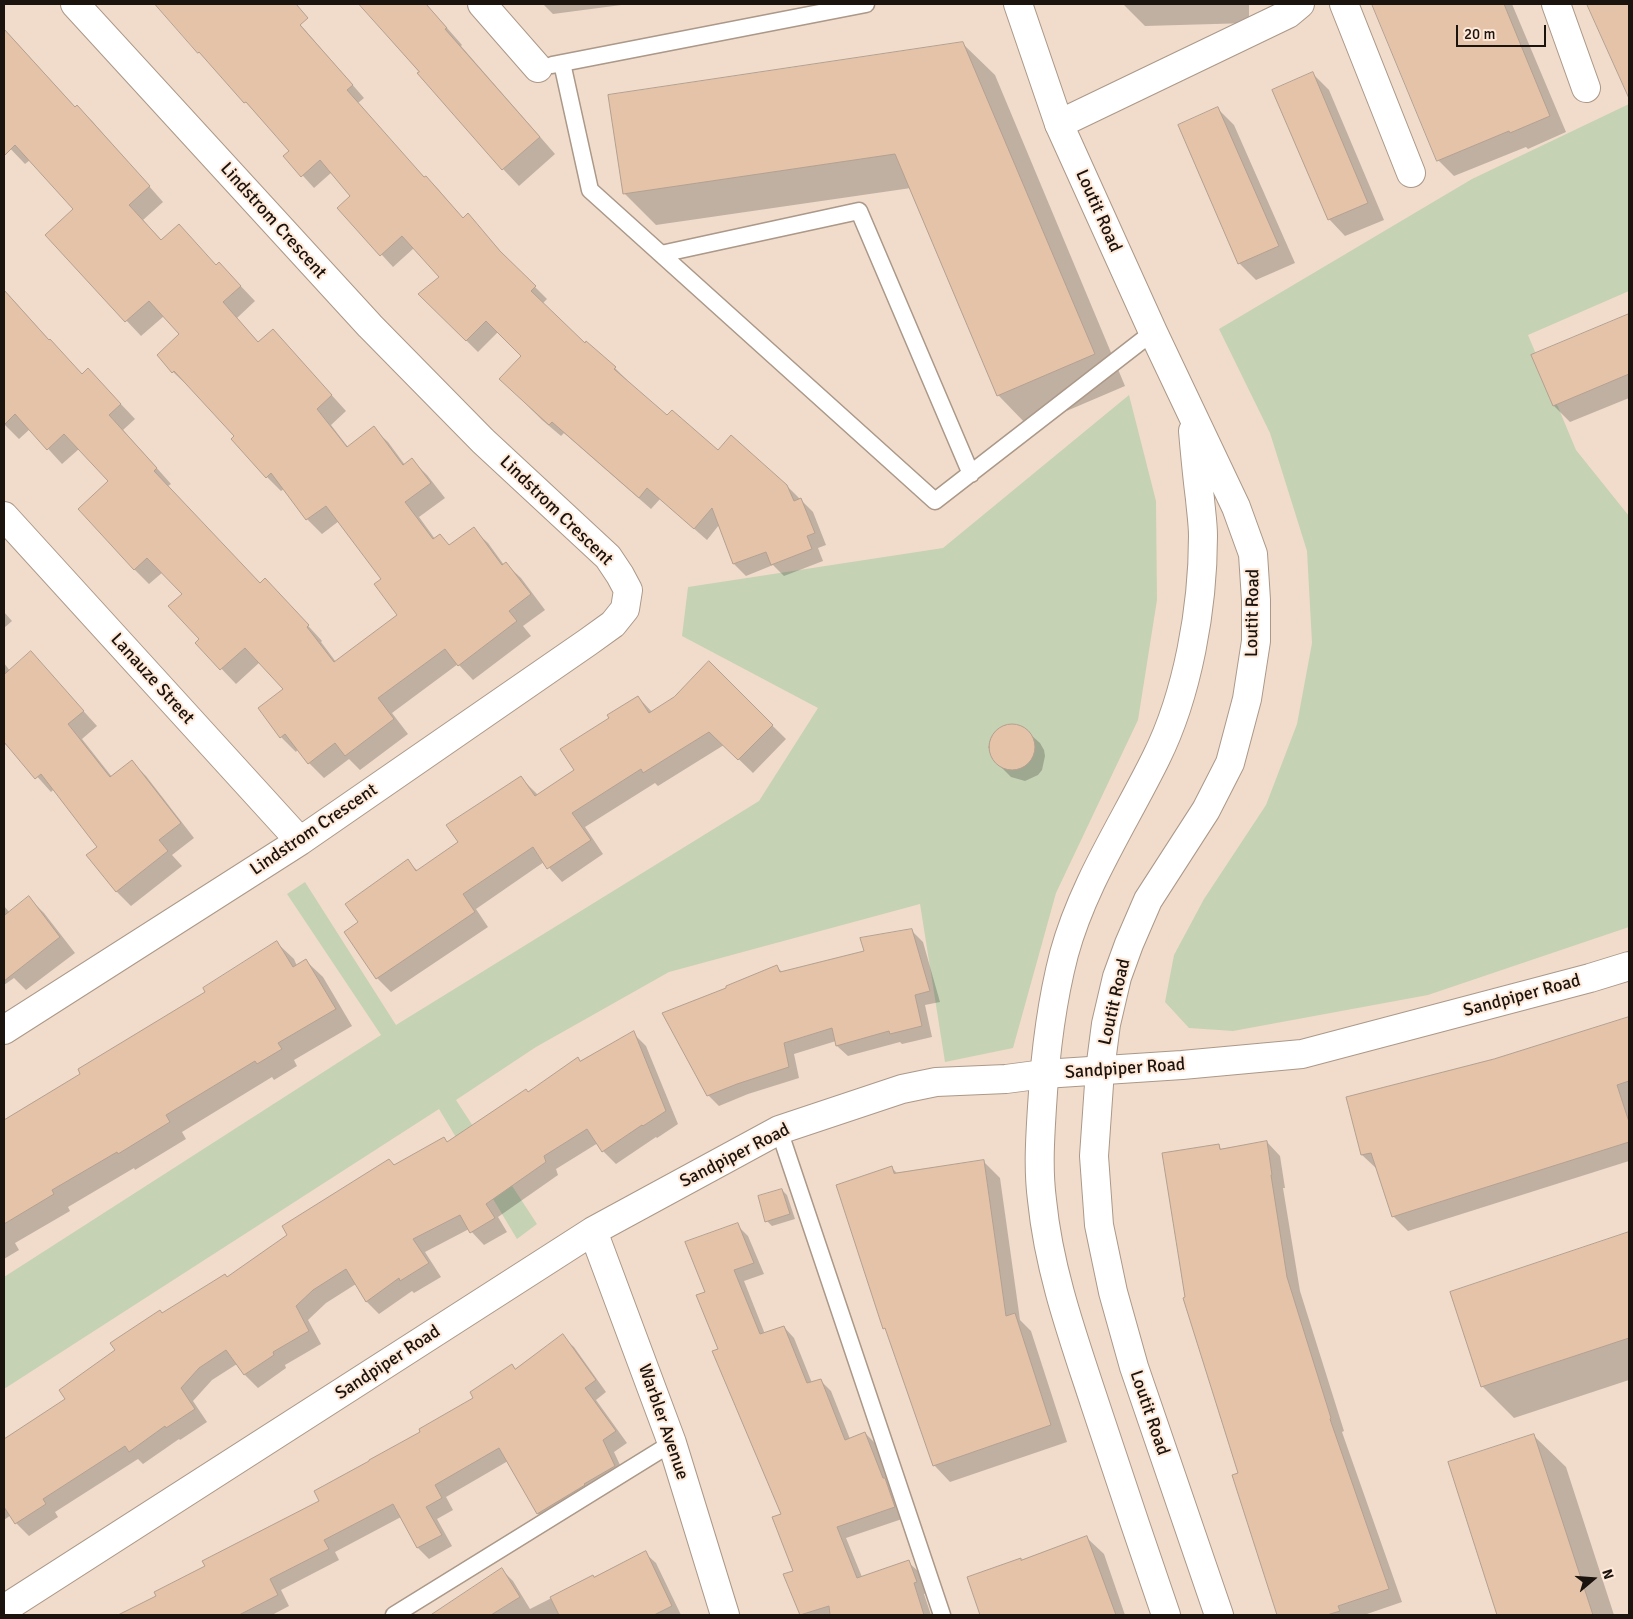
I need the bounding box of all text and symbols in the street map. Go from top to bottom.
scale bar [1458,15,1548,47]
text: 20 m [1464,25,1495,43]
street label: Lindstrom Crescent [215,158,331,284]
street label: Loutit Road [1070,166,1126,256]
street label: Lindstrom Crescent [495,451,617,571]
street label: Loutit Road [1241,569,1265,657]
street label: Lanauze Street [106,629,198,729]
street label: Lindstrom Crescent [246,779,382,881]
street label: Loutit Road [1095,957,1135,1047]
street label: Sandpiper Road [1461,970,1583,1022]
street label: Sandpiper Road [1064,1054,1186,1084]
street label: Sandpiper Road [676,1119,794,1193]
street label: Sandpiper Road [332,1321,444,1405]
street label: Warbler Avenue [633,1361,693,1483]
street label: Loutit Road [1124,1368,1174,1458]
north arrow [1568,1554,1618,1604]
text: N [1598,1567,1617,1581]

